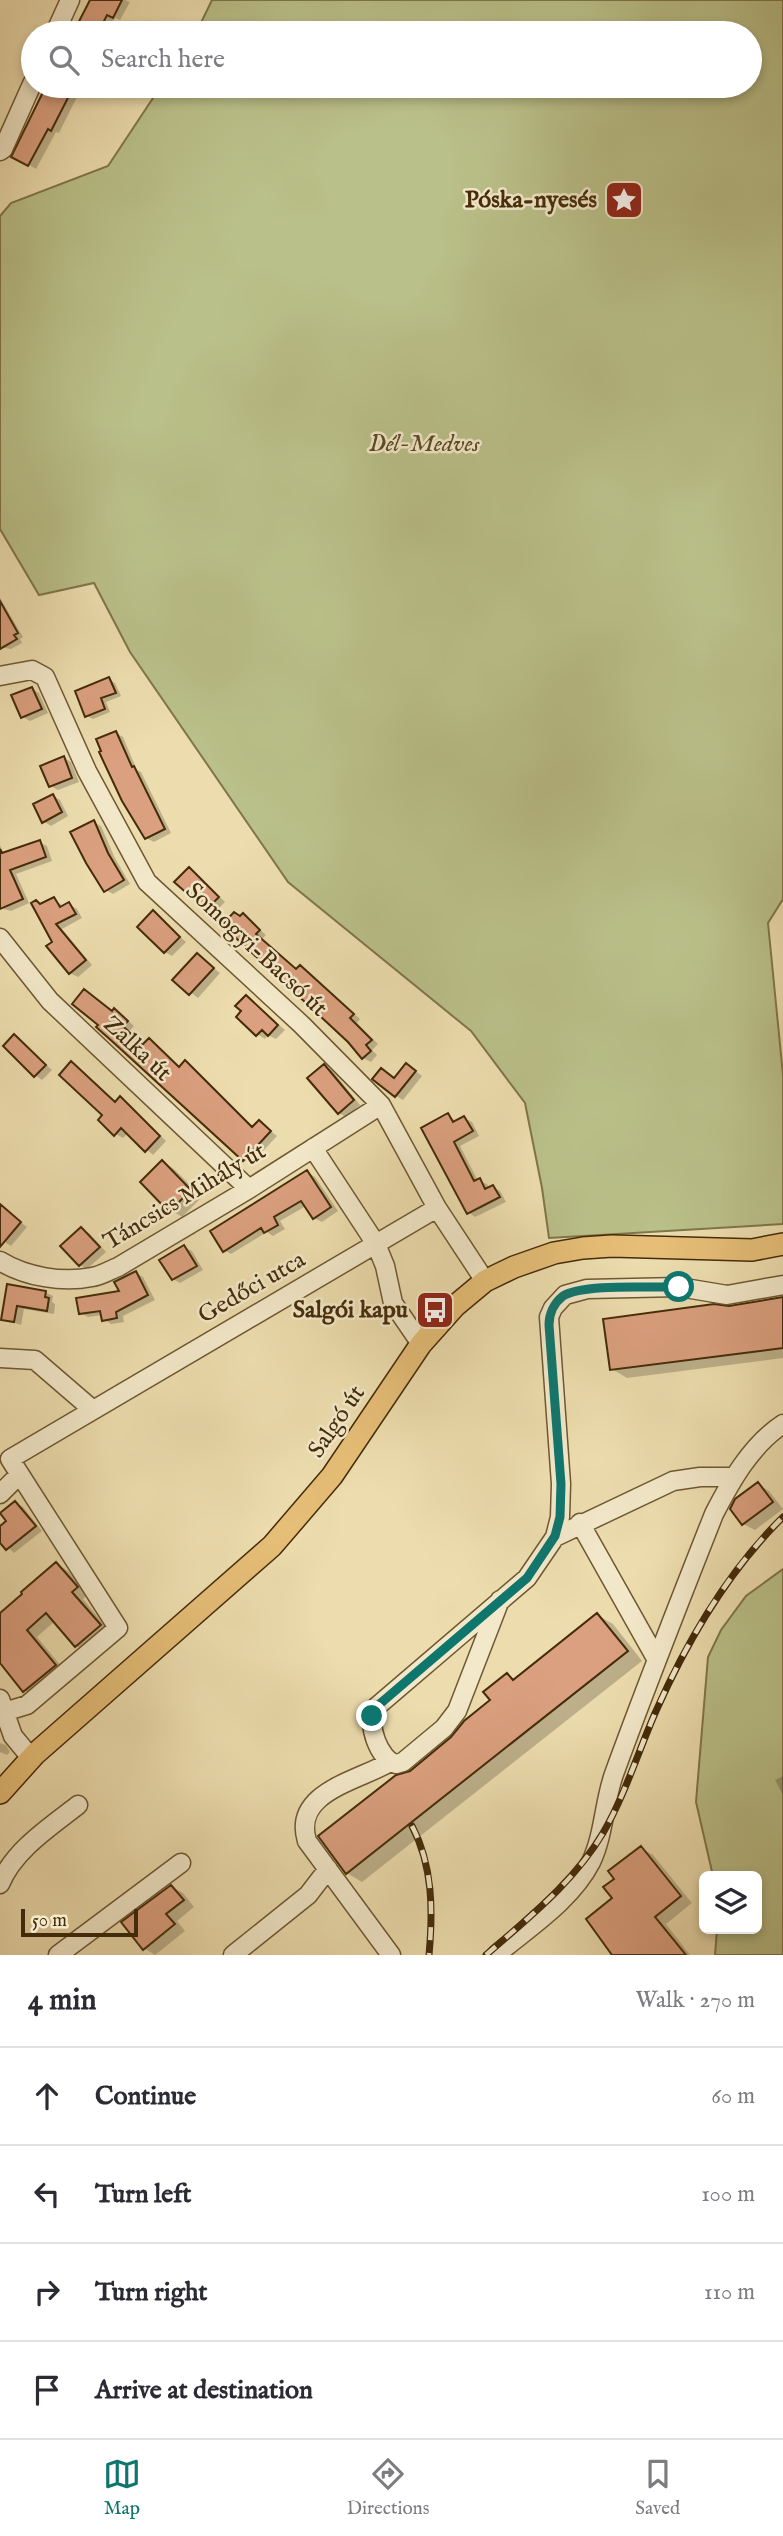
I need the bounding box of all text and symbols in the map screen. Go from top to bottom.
search box [21,21,762,98]
icon: search [45,41,83,79]
text: Search here [101,43,225,76]
place icon: Póska-nyesés [603,179,645,221]
place label: Póska-nyesés [465,185,598,216]
park label: Dél-Medves [369,429,480,460]
street label: Somogyi-Bacsó út [178,876,334,1024]
street label: Zalka út [96,1009,178,1089]
street label: Táncsics Mihály út [98,1136,272,1258]
street label: Gedőci utca [193,1244,312,1331]
route start [663,1271,694,1302]
bus stop icon: Salgói kapu [414,1289,456,1331]
place label: Salgói kapu [293,1295,409,1326]
street label: Salgó út [301,1380,373,1464]
route end [356,1700,387,1731]
map controls [699,1871,762,1934]
button: layers [699,1871,762,1934]
scale bar [21,1906,138,1938]
text: 50 m [32,1909,67,1933]
text: 4 min [28,1982,96,2020]
text: Walk · 270 m [635,1986,755,2015]
icon: ahead [28,2077,66,2115]
text: Continue [95,2080,196,2113]
text: 60 m [711,2082,755,2111]
icon: left [28,2175,66,2213]
text: Turn left [95,2178,192,2211]
text: 100 m [701,2180,755,2209]
icon: right [28,2273,66,2311]
text: Turn right [95,2276,208,2309]
text: 110 m [704,2278,755,2307]
icon: arrive [28,2371,66,2409]
text: Arrive at destination [95,2374,313,2407]
tab: Map [103,2455,141,2521]
tab: Directions [347,2455,429,2521]
tab: Saved [635,2455,680,2521]

